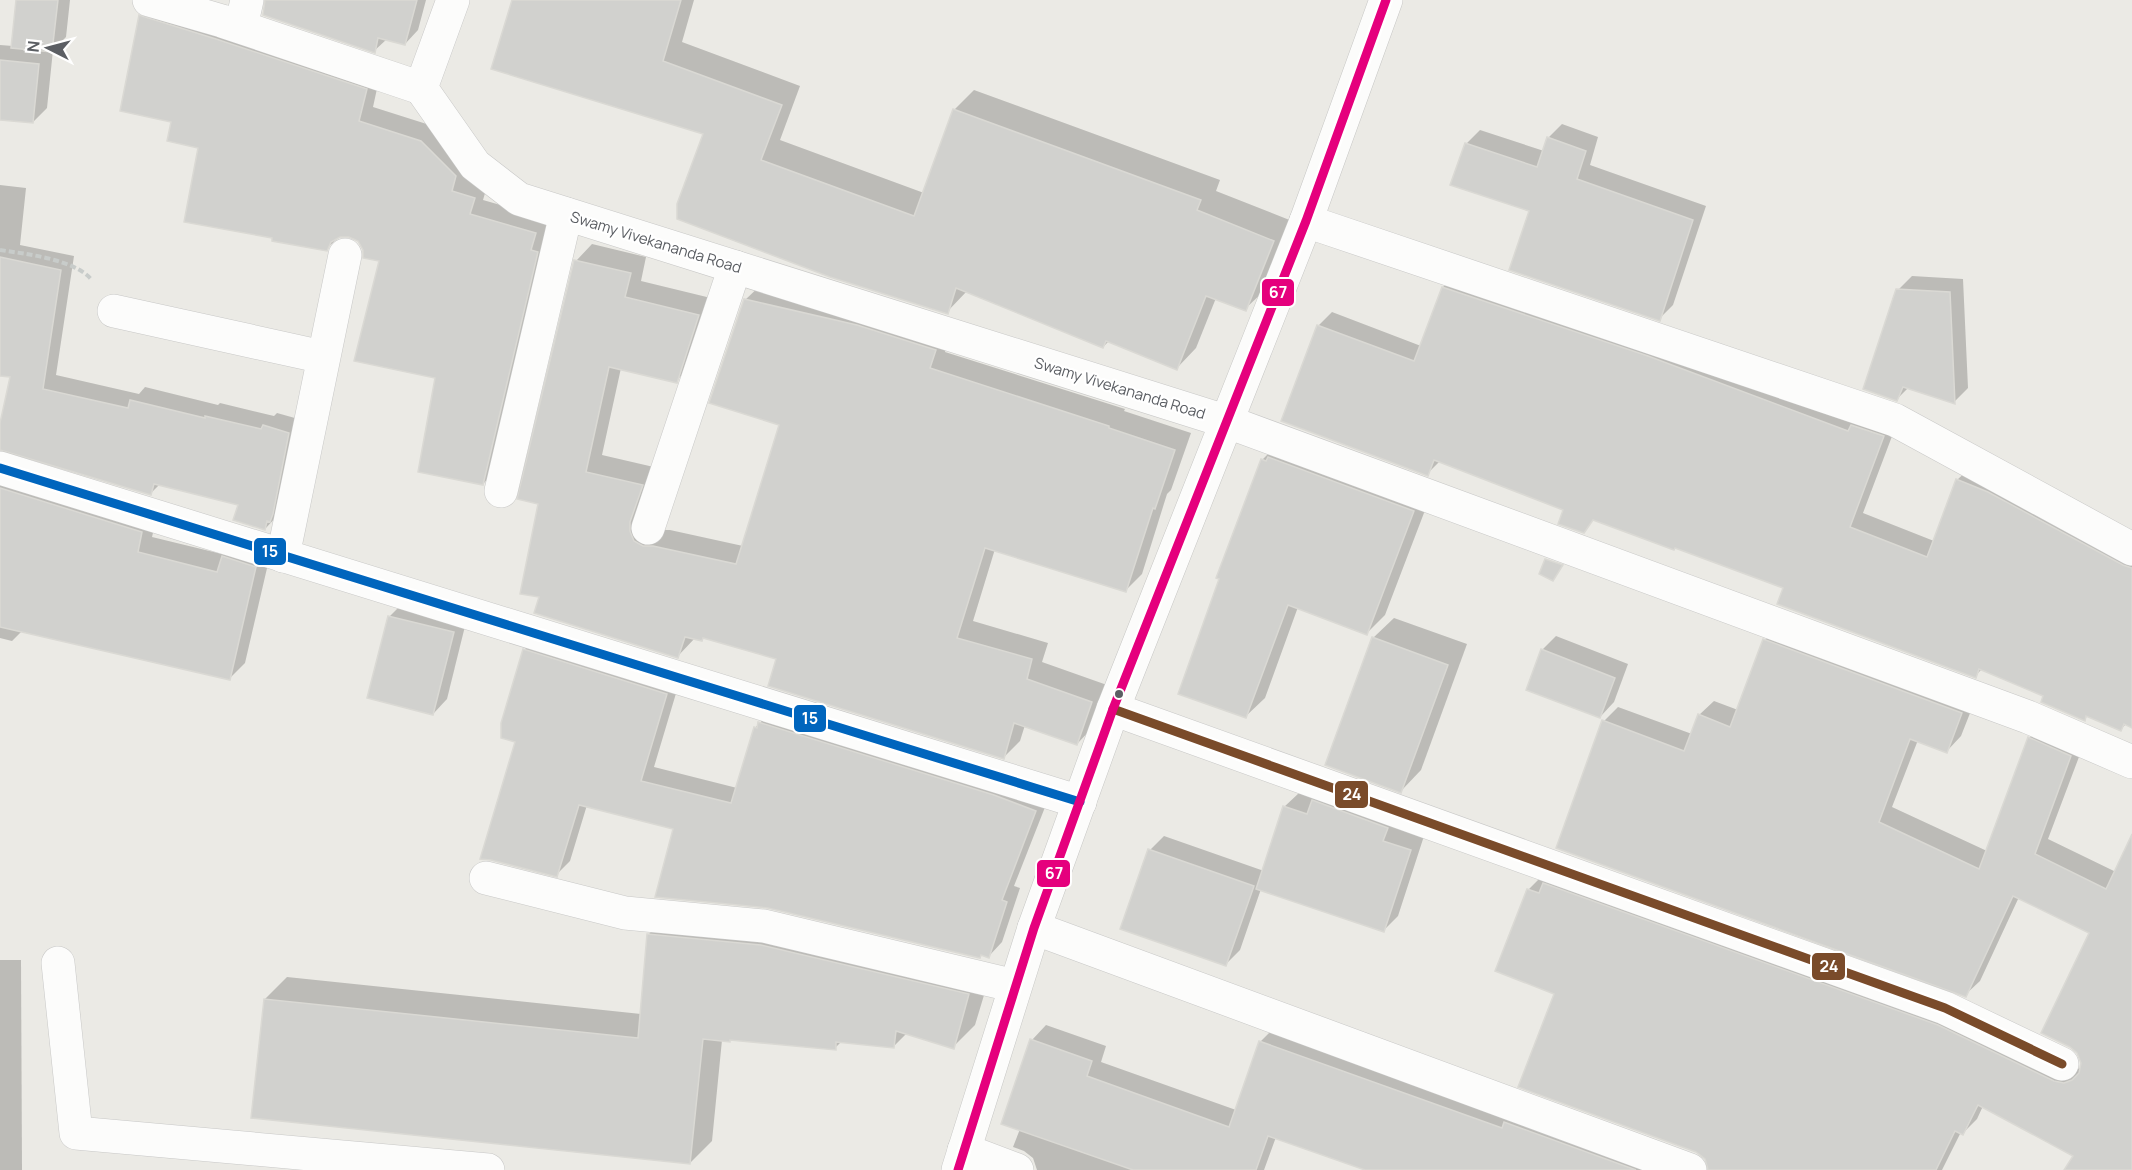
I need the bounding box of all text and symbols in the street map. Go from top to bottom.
north arrow [18,18,78,78]
text: N [22,40,45,53]
street label: Swamy Vivekananda Road [568,206,744,278]
line badge: 67 [1261,278,1295,307]
text: 67 [1269,281,1287,303]
street label: Swamy Vivekananda Road [1032,352,1208,424]
line badge: 15 [253,537,287,566]
text: 15 [262,540,278,562]
unlabelled marker [1113,688,1125,700]
line badge: 15 [793,704,827,733]
text: 15 [802,707,818,729]
line badge: 24 [1334,780,1369,809]
text: 24 [1343,783,1361,805]
line badge: 67 [1036,859,1071,888]
text: 67 [1045,862,1063,884]
line badge: 24 [1811,952,1846,981]
text: 24 [1820,955,1838,977]

